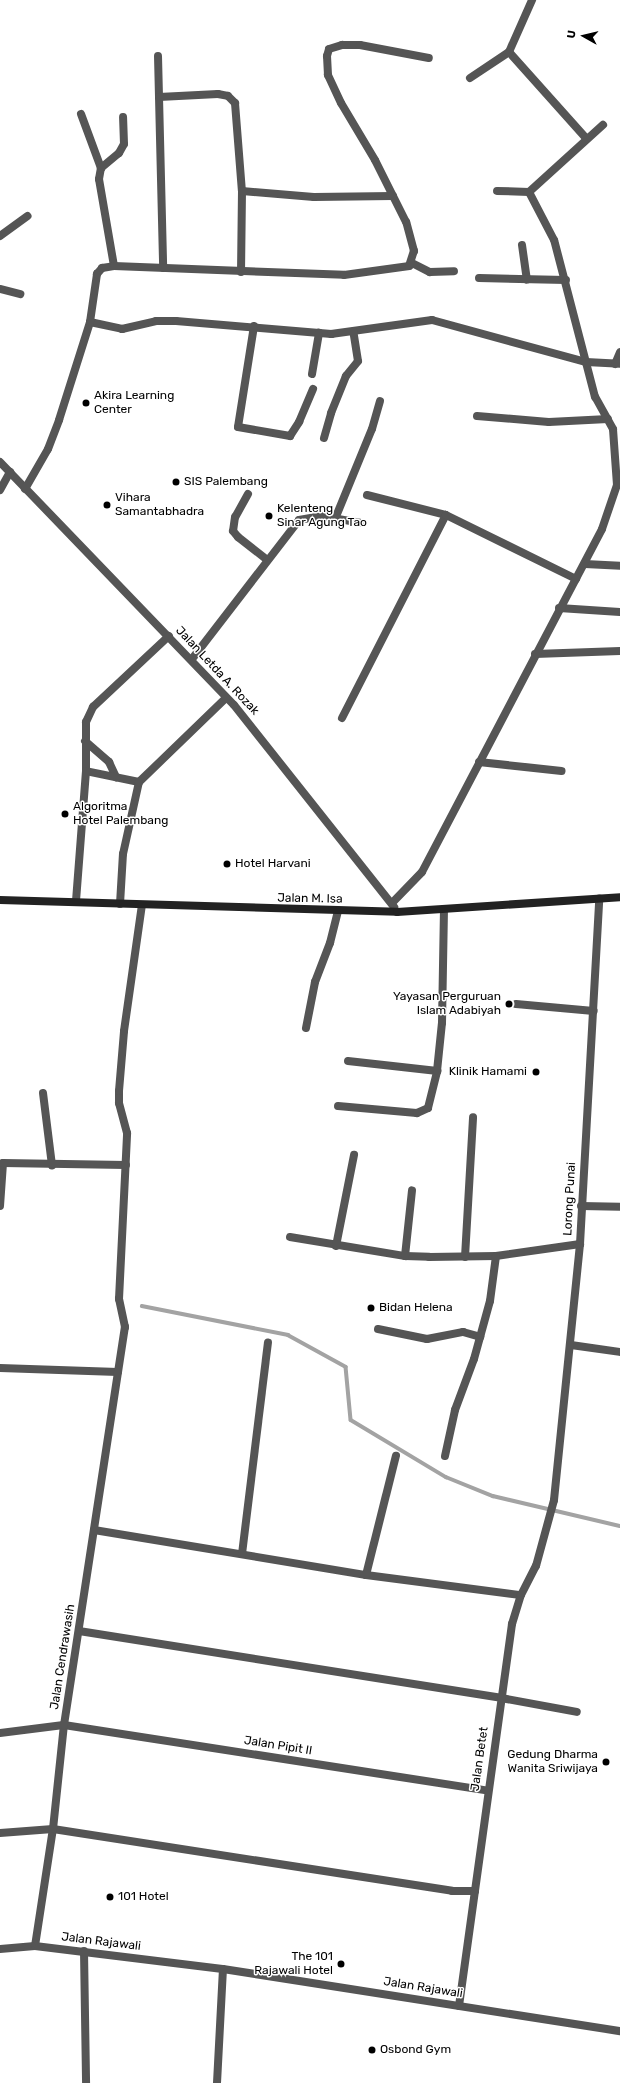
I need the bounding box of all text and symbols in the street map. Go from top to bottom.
north arrow [564,16,604,56]
text: U [565,29,579,39]
place label: Akira Learning Center [94,389,174,417]
marker: Akira Learning Center [81,398,91,408]
place label: SIS Palembang [184,475,268,489]
marker: SIS Palembang [171,477,181,487]
place label: Vihara Samantabhadra [115,491,204,519]
marker: Vihara Samantabhadra [102,500,112,510]
place label: Kelenteng Sinar Agung Tao [277,502,368,530]
marker: Kelenteng Sinar Agung Tao [264,511,274,521]
street label: Jalan Letda A. Rozak [172,624,262,718]
place label: Algoritma Hotel Palembang [73,800,168,828]
marker: Algoritma Hotel Palembang [60,809,70,819]
place label: Hotel Harvani [235,857,311,871]
marker: Hotel Harvani [222,859,232,869]
street label: Jalan M. Isa [277,891,343,907]
place label: Yayasan Perguruan Islam Adabiyah [393,990,501,1018]
marker: Yayasan Perguruan Islam Adabiyah [504,999,514,1009]
place label: Klinik Hamami [449,1065,527,1079]
marker: Klinik Hamami [530,1066,542,1078]
street label: Lorong Punai [561,1162,579,1236]
place label: Bidan Helena [379,1301,453,1315]
marker: Bidan Helena [366,1303,376,1313]
street label: Jalan Cendrawasih [48,1603,78,1711]
street label: Jalan Betet [468,1726,492,1792]
street label: Jalan Pipit II [243,1734,313,1758]
place label: Gedung Dharma Wanita Sriwijaya [507,1748,598,1776]
marker: Gedung Dharma Wanita Sriwijaya [601,1757,611,1767]
place label: 101 Hotel [118,1890,169,1904]
marker: 101 Hotel [105,1892,115,1902]
street label: Jalan Rajawali [60,1930,142,1954]
place label: The 101 Rajawali Hotel [254,1950,333,1978]
marker: The 101 Rajawali Hotel [336,1959,346,1969]
street label: Jalan Rajawali [382,1975,464,2001]
place label: Osbond Gym [380,2043,451,2057]
marker: Osbond Gym [367,2045,377,2055]

